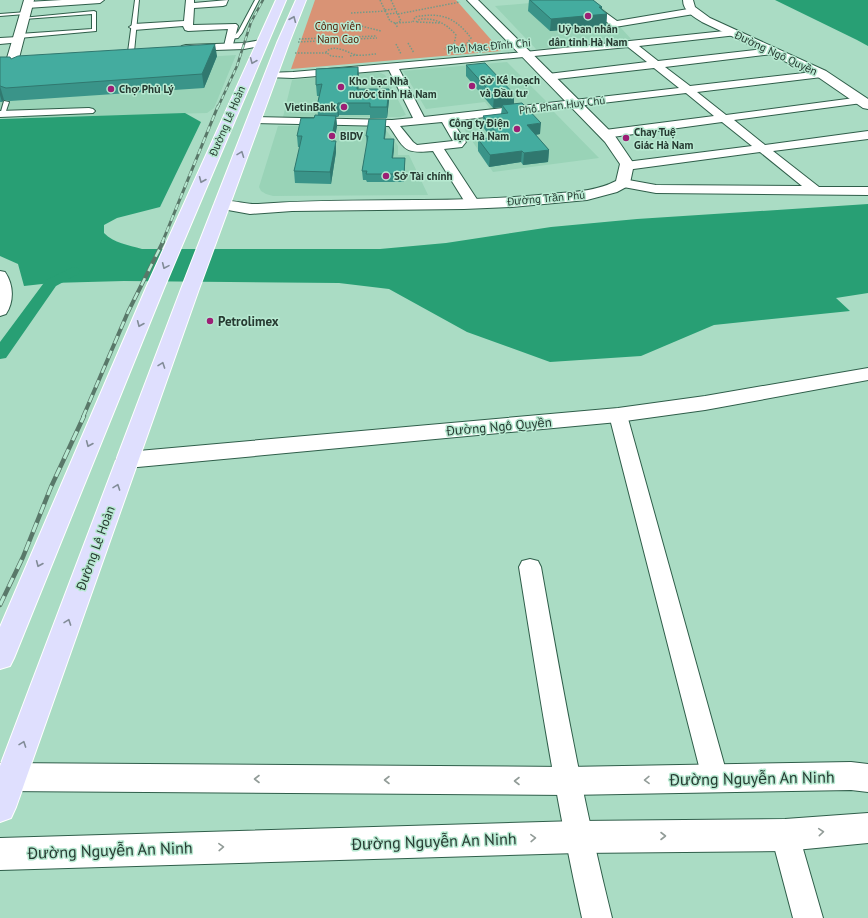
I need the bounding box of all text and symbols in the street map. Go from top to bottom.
marker: Uỷ ban nhân dân tỉnh Hà Nam [583,11,593,21]
one-way arrow [288,16,296,24]
park label: Công viên Nam Cao [315,19,361,46]
place label: Uỷ ban nhân dân tỉnh Hà Nam [549,22,628,49]
street label: Đường Ngô Quyền [732,27,820,78]
street label: Phố Mạc Đĩnh Chi [447,35,531,57]
one-way arrow [250,56,258,64]
place label: Sở Kế hoạch và Đầu tư [479,73,540,100]
place label: Kho bạc Nhà nước tỉnh Hà Nam [349,74,437,101]
marker: Sở Kế hoạch và Đầu tư [467,81,477,91]
place label: Chợ Phủ Lý [119,82,174,96]
marker: Kho bạc Nhà nước tỉnh Hà Nam [336,82,346,92]
marker: Chợ Phủ Lý [106,84,116,94]
street label: Đường Lê Hoàn [206,84,248,159]
street label: Phố Phan Huy Chú [518,93,606,117]
place label: VietinBank [284,100,337,114]
marker: VietinBank [339,102,349,112]
place label: Công ty Điện lực Hà Nam [449,116,509,143]
marker: Công ty Điện lực Hà Nam [512,124,522,134]
place label: Chay Tuệ Giác Hà Nam [634,125,693,152]
place label: BIDV [340,129,363,143]
marker: BIDV [327,131,337,141]
marker: Chay Tuệ Giác Hà Nam [621,133,631,143]
one-way arrow [237,150,245,157]
place label: Sở Tài chính [394,169,452,183]
marker: Sở Tài chính [381,171,391,181]
one-way arrow [198,177,206,184]
street label: Đường Trần Phú [505,188,586,208]
one-way arrow [161,262,169,269]
place label: Petrolimex [218,313,279,330]
marker: Petrolimex [205,316,215,326]
one-way arrow [136,321,144,328]
one-way arrow [157,361,166,368]
street label: Đường Ngô Quyền [445,413,552,440]
one-way arrow [86,441,94,448]
one-way arrow [113,484,121,491]
street label: Đường Lê Hoàn [72,504,119,594]
one-way arrow [36,561,44,568]
one-way arrow [63,619,71,626]
one-way arrow [18,741,27,748]
street label: Đường Nguyễn An Ninh [668,767,835,789]
one-way arrow [254,775,260,783]
one-way arrow [384,776,390,784]
one-way arrow [644,776,650,784]
one-way arrow [514,777,520,785]
street label: Đường Nguyễn An Ninh [350,828,517,854]
one-way arrow [818,828,824,837]
one-way arrow [660,832,666,840]
one-way arrow [530,834,536,842]
street label: Đường Nguyễn An Ninh [26,837,193,863]
one-way arrow [218,843,224,851]

